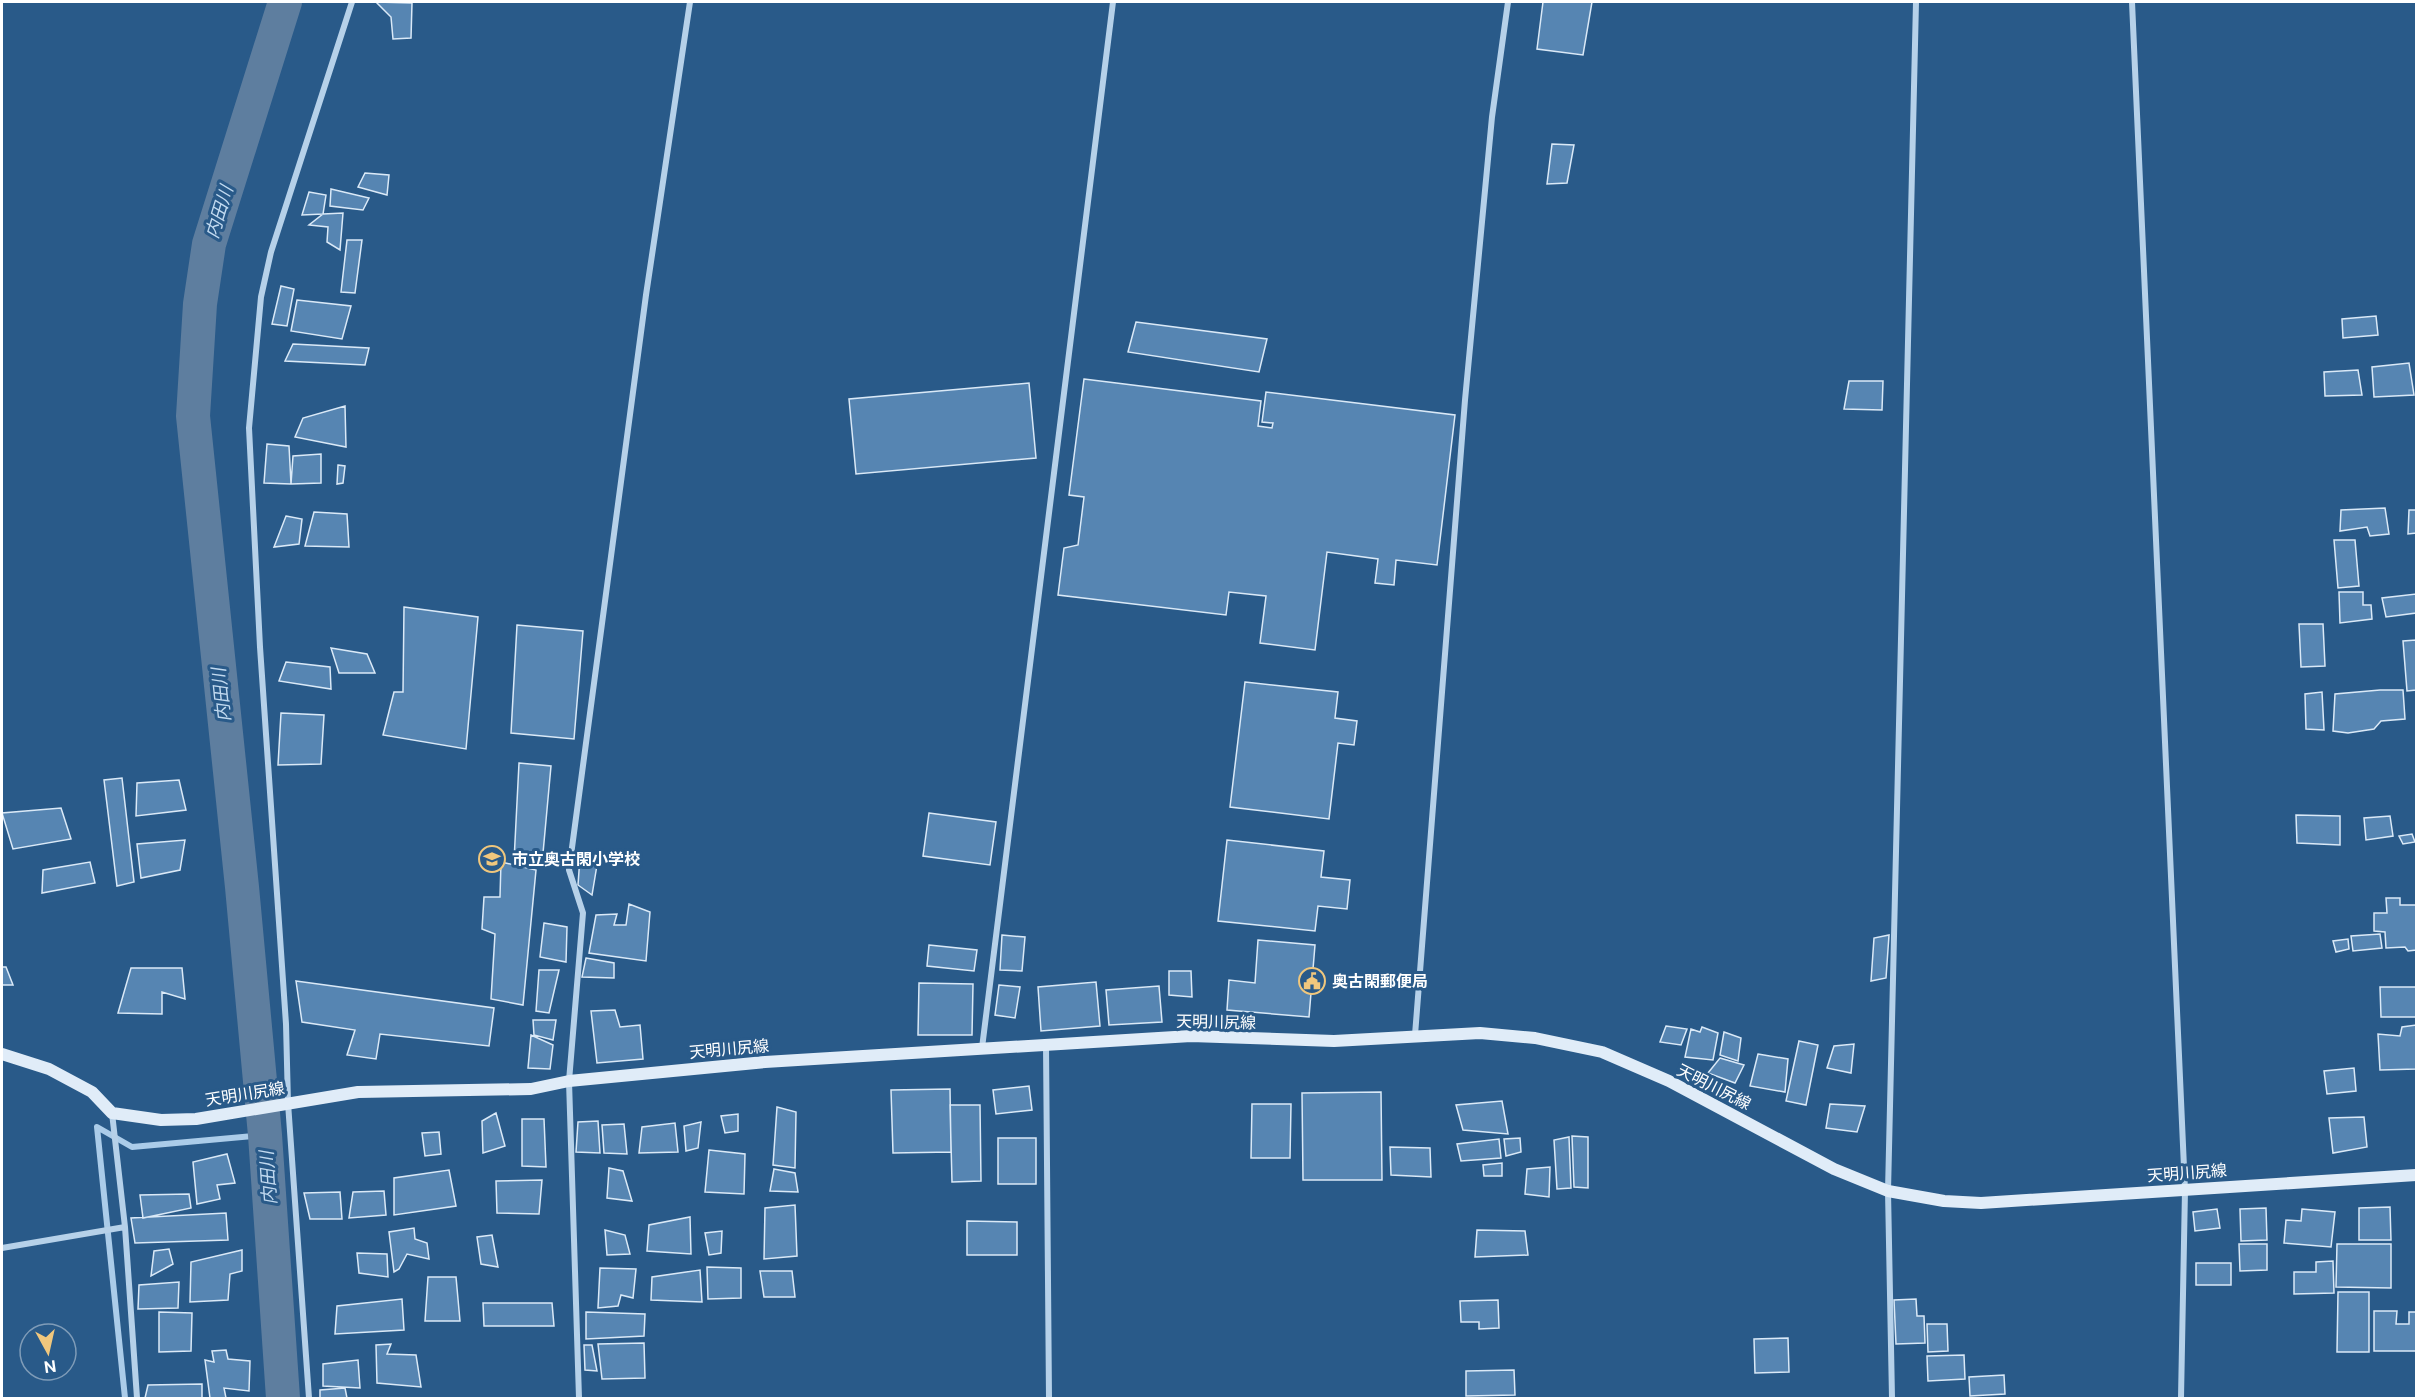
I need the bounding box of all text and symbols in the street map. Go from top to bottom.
water label: 内田川 [201,181,238,241]
water label: 内田川 [208,665,234,723]
school or university icon: 市立奥古閑小学校 [477,844,507,874]
place label: 市立奥古閑小学校 [512,850,640,869]
public building icon: 奥古閑郵便局 [1297,966,1327,996]
place label: 奥古閑郵便局 [1332,972,1428,991]
street label: 天明川尻線 [1176,1012,1256,1032]
street label: 天明川尻線 [688,1036,770,1062]
street label: 天明川尻線 [1674,1060,1754,1114]
street label: 天明川尻線 [204,1078,286,1110]
water label: 内田川 [256,1148,280,1206]
street label: 天明川尻線 [2146,1161,2228,1185]
north arrow [18,1322,78,1382]
text: N [42,1356,58,1377]

